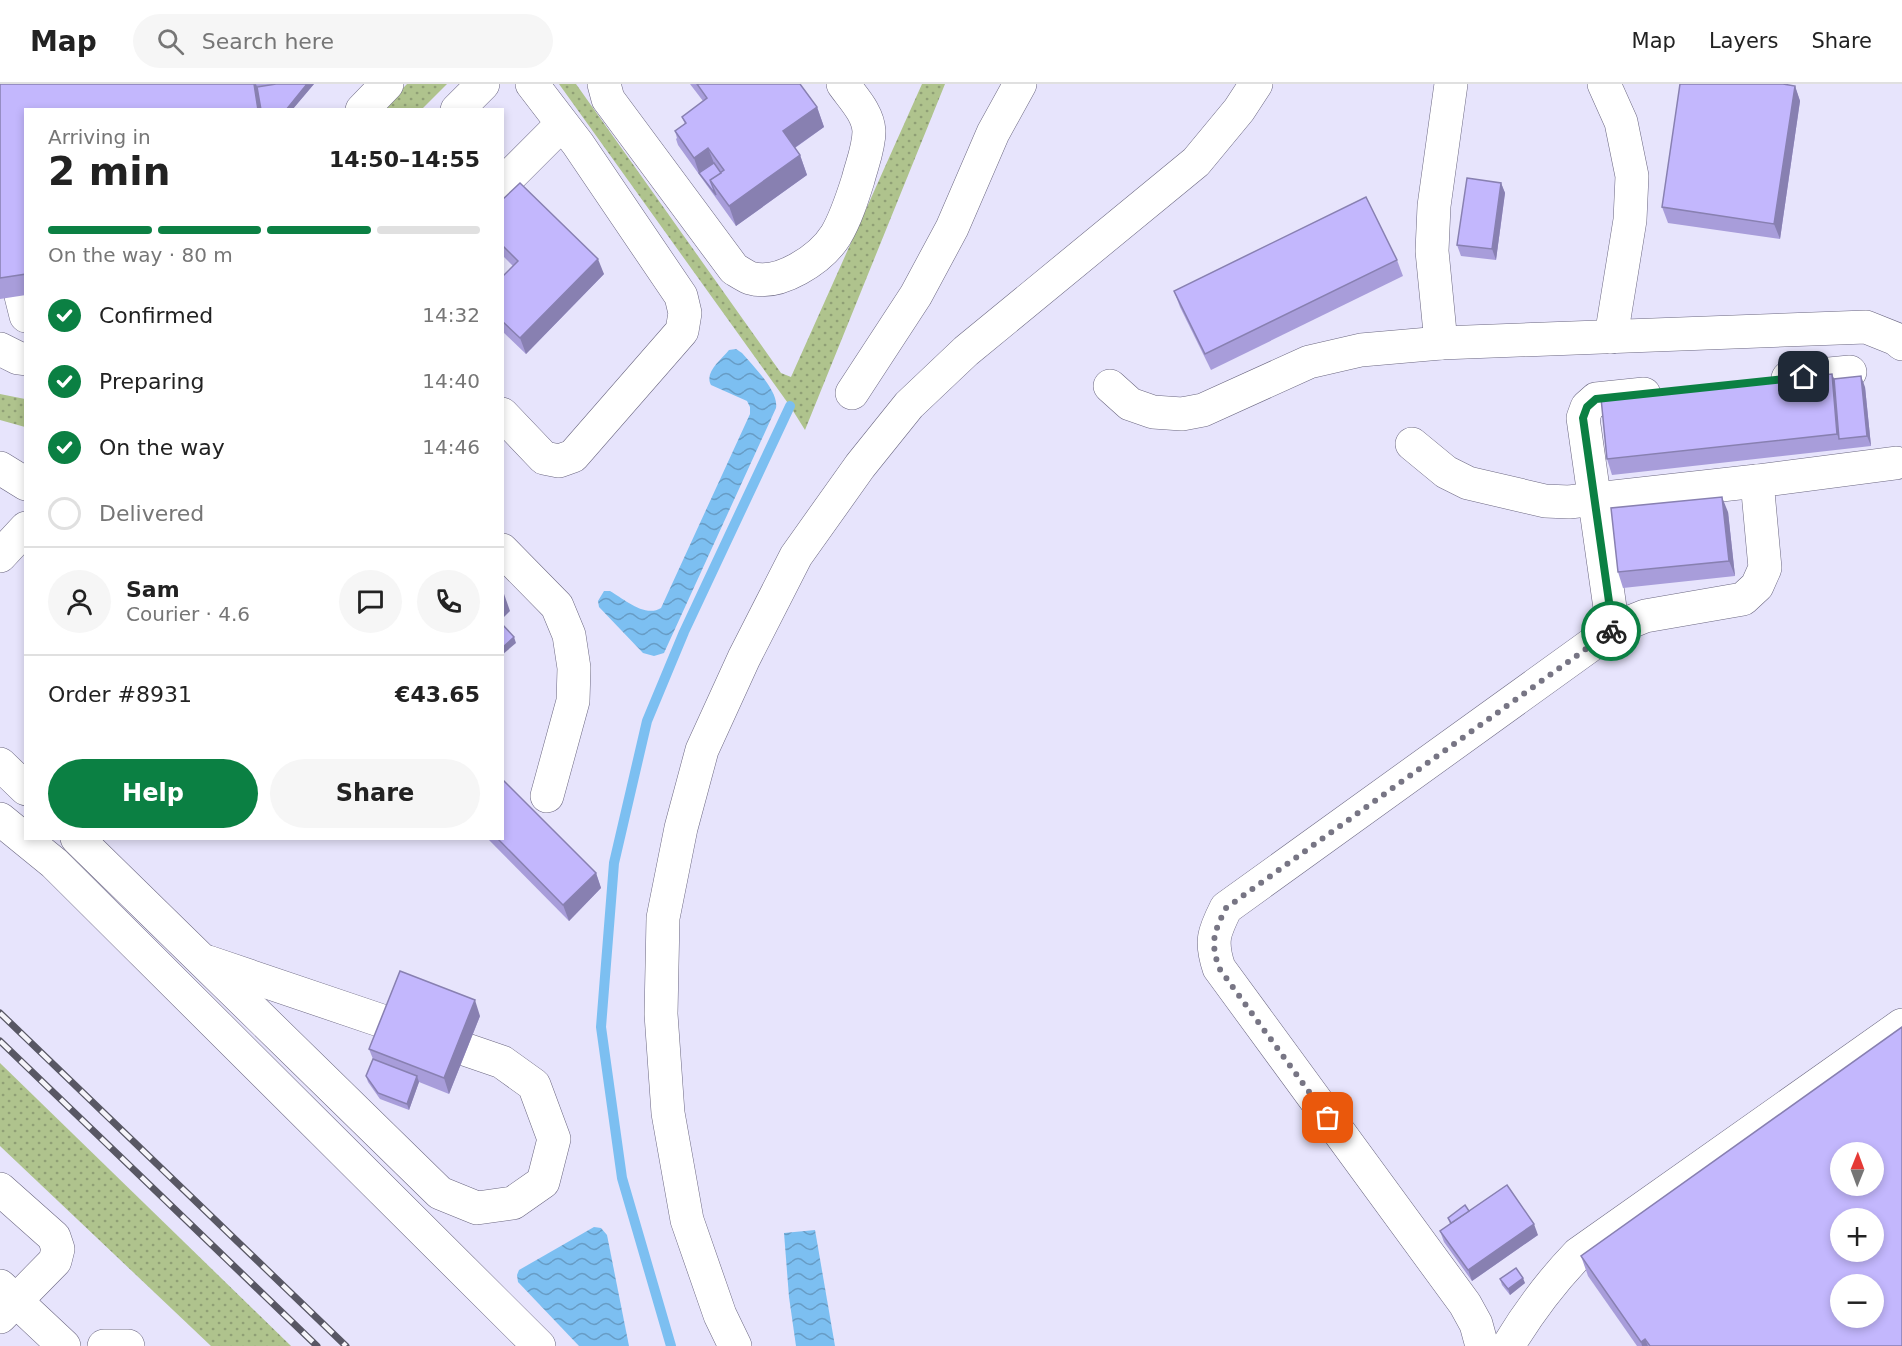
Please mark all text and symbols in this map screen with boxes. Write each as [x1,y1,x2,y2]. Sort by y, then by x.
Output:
search box [133,14,553,68]
text: Map [30,25,97,58]
icon: search [154,25,187,58]
text: Search here [202,29,334,54]
text: Map [1632,29,1676,53]
text: Layers [1709,29,1778,53]
text: Share [1811,29,1872,53]
text: Arriving in [48,125,151,149]
text: 14:50–14:55 [329,147,480,172]
text: 2 min [48,149,170,194]
text: On the way · 80 m [48,243,233,267]
icon: check [48,299,81,332]
text: Confirmed [99,303,213,328]
text: 14:32 [422,303,480,327]
pin [1778,351,1829,402]
icon: home [1787,360,1820,393]
icon: check [48,365,81,398]
text: Preparing [99,369,205,394]
text: 14:40 [422,369,480,393]
icon: check [48,431,81,464]
text: On the way [99,435,225,460]
text: 14:46 [422,435,480,459]
text: Delivered [99,501,204,526]
button: person [48,570,111,633]
button: chat [339,570,402,633]
button: phone [417,570,480,633]
text: Sam [126,577,180,602]
courier [1581,601,1641,661]
text: Courier · 4.6 [126,602,250,626]
icon: bike [1595,615,1628,648]
text: Order #8931 [48,682,192,707]
text: €43.65 [395,682,480,707]
button: Help [48,759,258,828]
button: Share [270,759,480,828]
pin [1302,1092,1353,1143]
icon: bag [1311,1101,1344,1134]
north arrow [1830,1142,1884,1196]
map controls [1830,1142,1884,1328]
button: + [1830,1208,1884,1262]
button: − [1830,1274,1884,1328]

